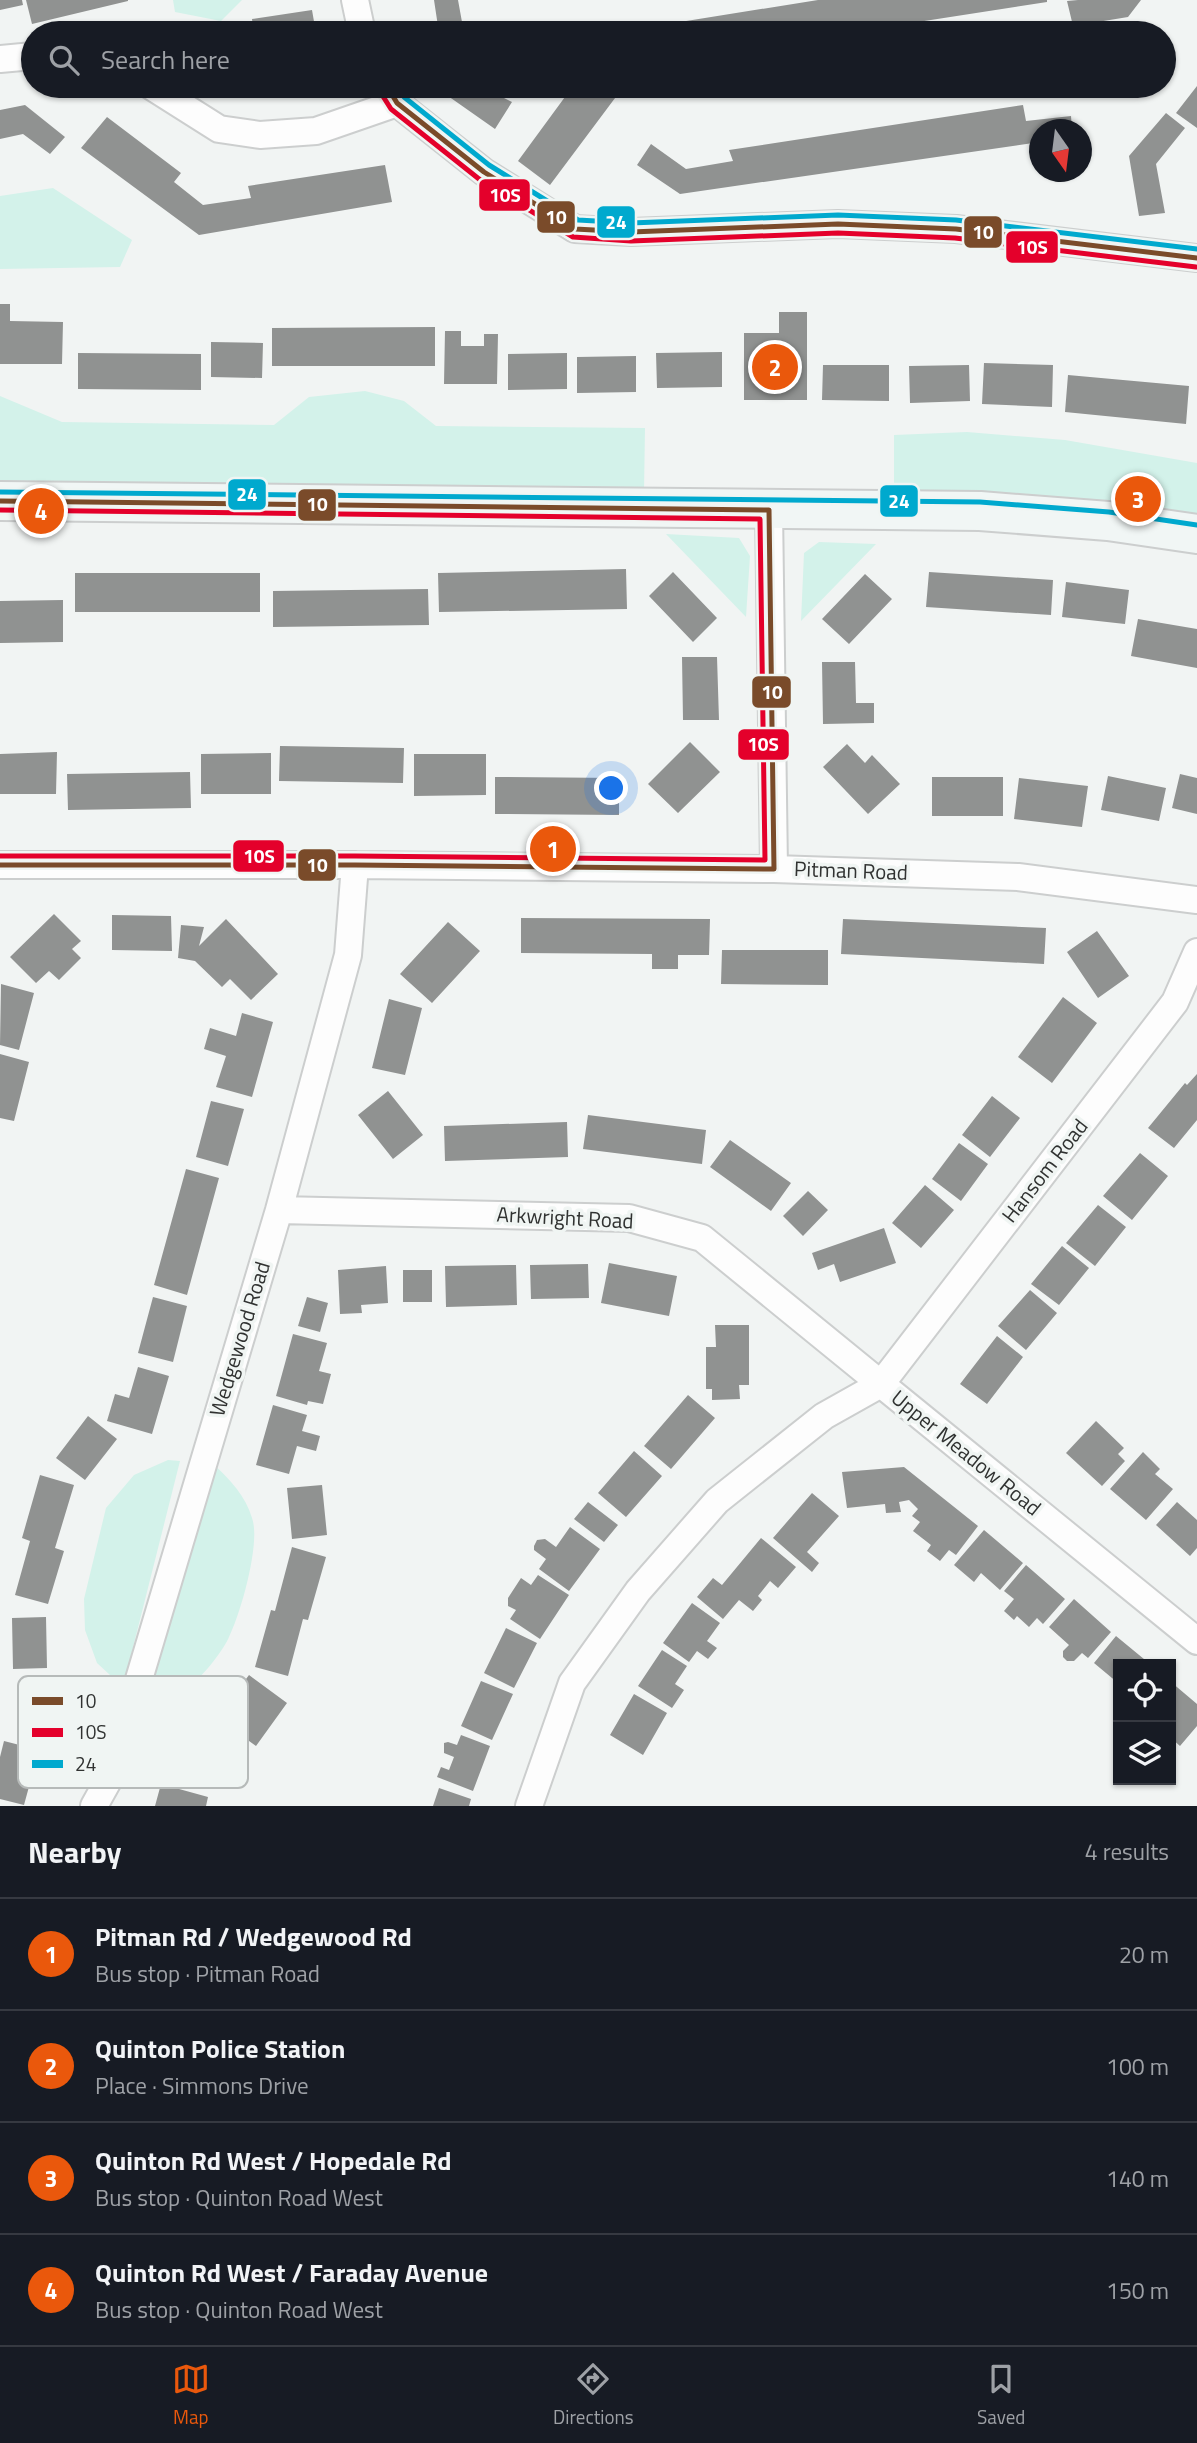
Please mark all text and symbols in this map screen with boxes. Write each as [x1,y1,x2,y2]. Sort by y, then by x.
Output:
search box [21,21,1176,98]
text: Search here [101,40,230,79]
icon: search [45,41,83,79]
north arrow [1029,119,1092,182]
line badge: 10S [478,178,531,212]
text: 10S [489,180,521,209]
line badge: 10 [536,200,576,234]
text: 10 [545,202,567,231]
line badge: 24 [596,205,636,239]
text: 24 [605,207,627,236]
line badge: 10 [963,215,1003,249]
text: 10 [972,217,994,246]
line badge: 10S [1005,230,1059,264]
text: 10S [1016,232,1048,261]
pin: 2 [752,341,798,393]
pin: 3 [1115,473,1161,525]
line badge: 24 [227,478,267,511]
text: 24 [236,479,258,508]
line badge: 24 [879,484,919,518]
pin: 4 [18,485,64,537]
text: 24 [888,486,910,515]
line badge: 10 [297,488,337,522]
text: 10 [306,489,328,518]
line badge: 10 [751,675,792,709]
text: 10 [761,677,783,706]
line badge: 10S [737,728,790,761]
text: 10S [747,729,779,758]
your location [594,771,628,805]
pin: 1 [530,823,576,875]
line badge: 10S [232,839,285,873]
text: 10S [243,841,275,870]
line badge: 10 [297,848,337,882]
text: 10 [306,850,328,879]
street label: Pitman Road [794,852,908,888]
street label: Hansom Road [993,1111,1095,1229]
street label: Arkwright Road [496,1197,634,1237]
street label: Wedgewood Road [200,1257,278,1420]
street label: Upper Meadow Road [885,1382,1049,1523]
map controls [1113,1659,1176,1785]
button: locate [1113,1659,1176,1722]
legend [18,1676,248,1788]
text: 10 [75,1686,96,1715]
text: 10S [75,1717,107,1746]
button: layers [1113,1722,1176,1785]
text: 24 [75,1749,96,1778]
text: Nearby [28,1829,121,1875]
text: 4 results [1085,1834,1169,1869]
text: Pitman Rd / Wedgewood Rd [95,1917,412,1956]
text: 1 [45,1937,57,1972]
text: 20 m [1119,1937,1169,1972]
text: Bus stop · Pitman Road [95,1956,320,1991]
text: Quinton Police Station [95,2029,345,2068]
text: 2 [45,2049,57,2084]
text: 100 m [1106,2049,1169,2084]
text: Place · Simmons Drive [95,2068,309,2103]
text: Quinton Rd West / Hopedale Rd [95,2141,451,2180]
text: 3 [45,2161,57,2196]
text: 140 m [1106,2161,1169,2196]
text: Bus stop · Quinton Road West [95,2180,383,2215]
text: Quinton Rd West / Faraday Avenue [95,2253,488,2292]
text: 4 [45,2273,57,2308]
text: 150 m [1106,2273,1169,2308]
text: Bus stop · Quinton Road West [95,2292,383,2327]
tab: Map [172,2360,210,2431]
tab: Directions [553,2360,634,2431]
tab: Saved [977,2360,1025,2431]

